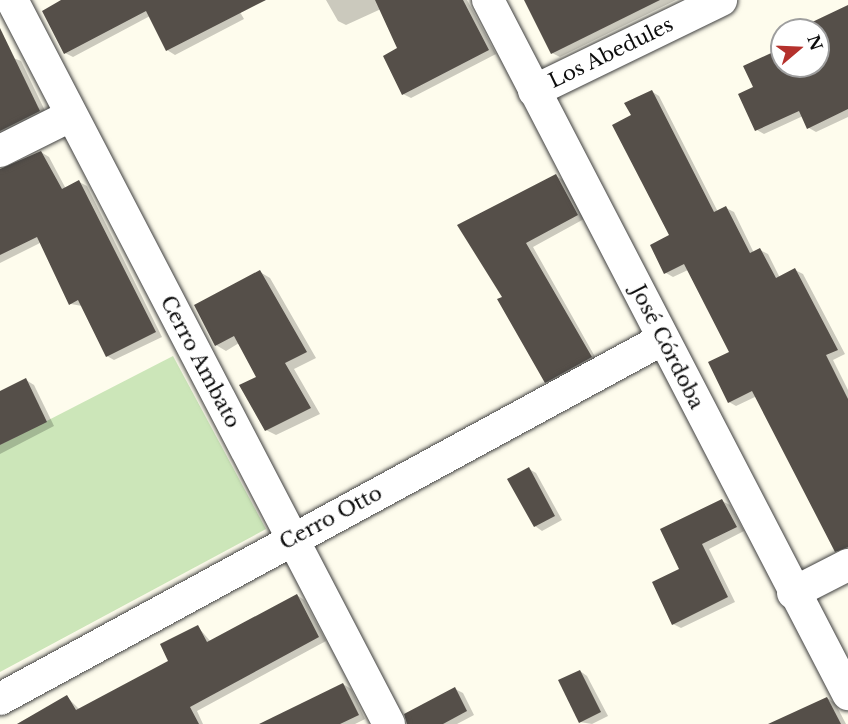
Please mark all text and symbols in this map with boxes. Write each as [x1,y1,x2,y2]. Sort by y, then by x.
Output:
street label: Los Abedules [544,12,678,94]
north arrow [770,18,830,78]
text: N [803,32,827,53]
street label: José Córdoba [625,281,709,413]
street label: Cerro Ambato [155,292,245,432]
street label: Cerro Otto [276,481,386,555]

